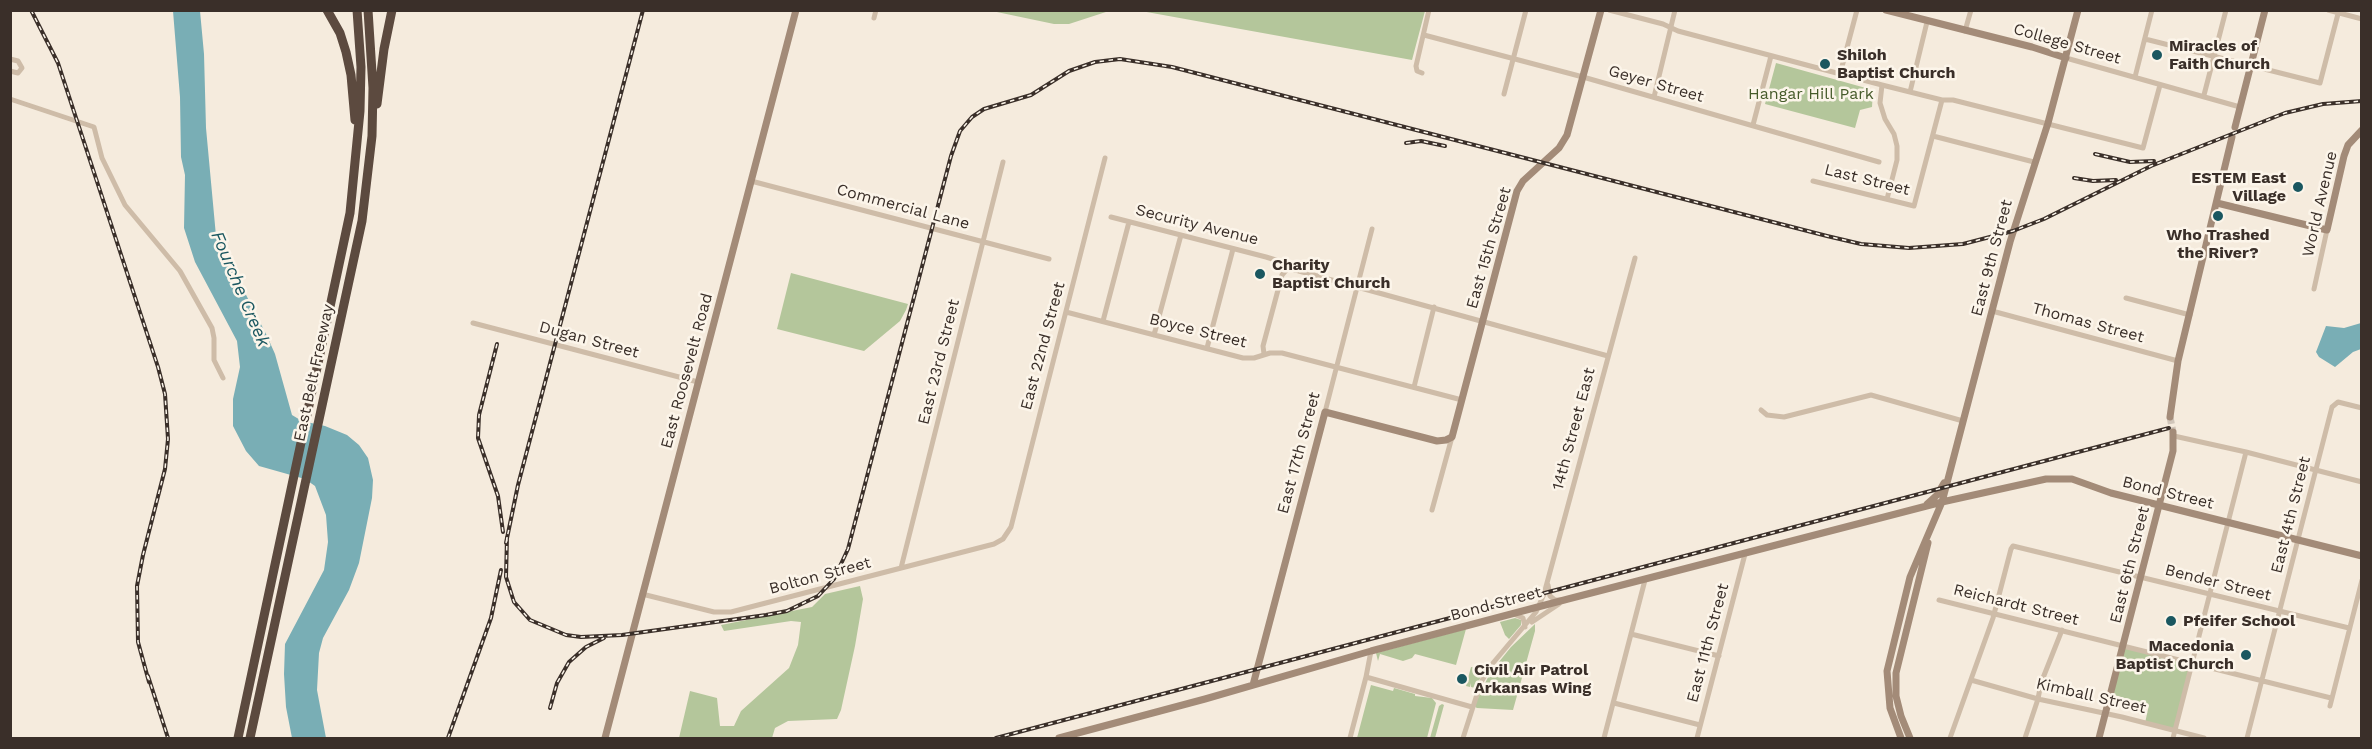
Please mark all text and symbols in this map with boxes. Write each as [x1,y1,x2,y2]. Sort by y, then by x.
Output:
street label: College Street [2011,19,2123,69]
place label: Miracles of Faith Church [2169,36,2270,74]
place label: Shiloh Baptist Church [1837,45,1955,83]
marker: Miracles of Faith Church [2150,48,2164,62]
marker: Shiloh Baptist Church [1818,57,1832,71]
street label: Geyer Street [1606,61,1706,107]
park label: Hangar Hill Park [1748,84,1874,104]
street label: World Avenue [2299,149,2341,259]
street label: Last Street [1822,160,1912,200]
place label: ESTEM East Village [2191,168,2286,206]
street label: Commercial Lane [834,180,972,234]
marker: ESTEM East Village [2291,180,2305,194]
street label: East 15th Street [1462,185,1516,311]
street label: East 9th Street [1967,198,2017,318]
street label: Security Avenue [1133,200,1261,250]
marker: Who Trashed the River? [2211,209,2225,223]
place label: Who Trashed the River? [2166,225,2270,263]
water label: Fourche Creek [206,228,274,350]
place label: Charity Baptist Church [1272,255,1390,293]
marker: Charity Baptist Church [1253,267,1267,281]
street label: East 22nd Street [1017,280,1069,412]
street label: East Roosevelt Road [657,291,717,451]
street label: East 23rd Street [914,297,964,427]
street label: Thomas Street [2030,299,2146,347]
street label: East Belt Freeway [290,303,338,443]
street label: Boyce Street [1147,310,1249,352]
street label: Dugan Street [537,317,641,363]
street label: 14th Street East [1548,366,1600,492]
street label: East 17th Street [1274,390,1324,516]
street label: East 4th Street [2267,455,2315,575]
street label: Bond Street [2120,472,2216,514]
street label: East 6th Street [2106,505,2154,625]
street label: Bolton Street [767,553,873,599]
street label: Bender Street [2163,561,2273,605]
street label: Reichardt Street [1951,580,2081,630]
street label: East 11th Street [1683,581,1733,705]
street label: Bond Street [1448,583,1544,625]
place label: Pfeifer School [2183,611,2295,631]
marker: Pfeifer School [2164,614,2178,628]
place label: Macedonia Baptist Church [2116,636,2234,674]
marker: Macedonia Baptist Church [2239,648,2253,662]
place label: Civil Air Patrol Arkansas Wing [1474,660,1591,698]
marker: Civil Air Patrol Arkansas Wing [1455,672,1469,686]
street label: Kimball Street [2034,674,2148,718]

